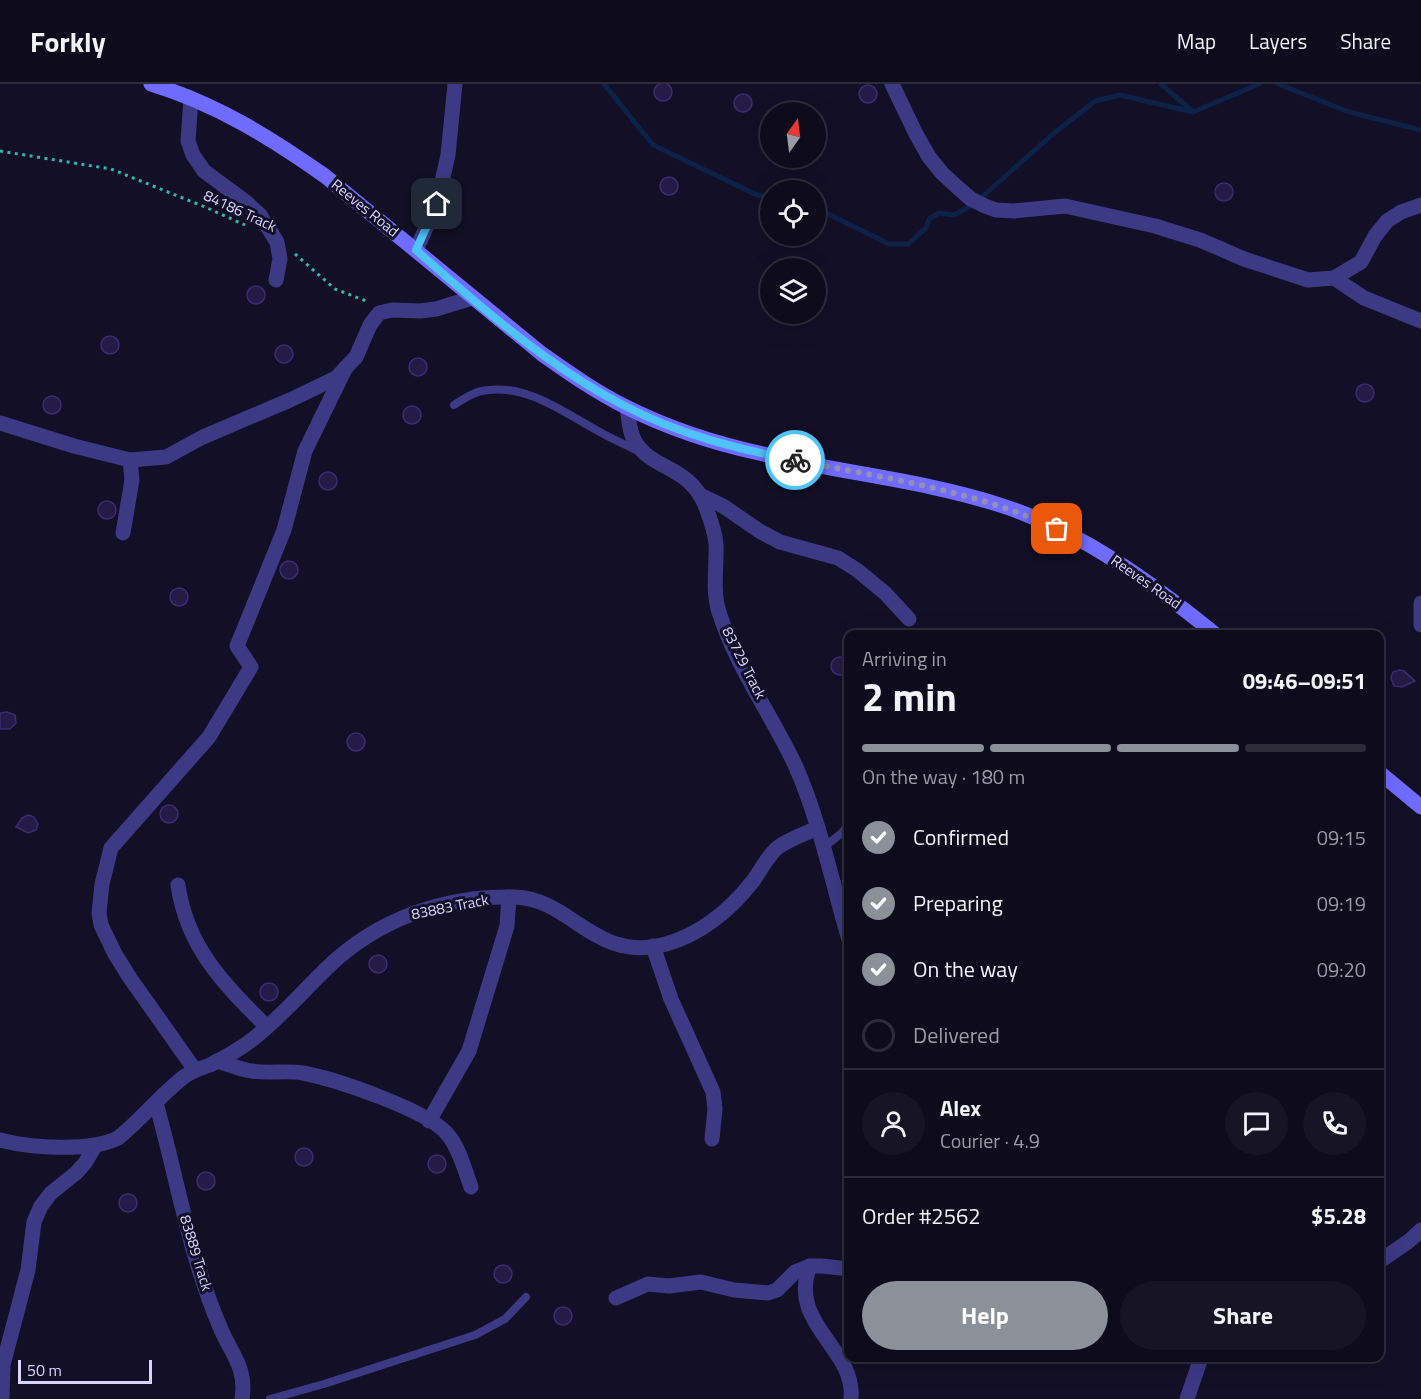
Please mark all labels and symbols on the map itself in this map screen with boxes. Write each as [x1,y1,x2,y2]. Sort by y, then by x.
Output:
north arrow [760,102,826,168]
street label: Reeves Road [326,173,404,242]
pin [411,178,462,229]
street label: 84186 Track [200,184,281,238]
courier [765,430,825,490]
pin [1031,503,1082,554]
street label: Reeves Road [1106,549,1186,614]
street label: 83729 Track [716,623,772,703]
street label: 83883 Track [409,888,491,925]
street label: 83889 Track [174,1212,219,1294]
scale bar [18,1357,152,1384]

